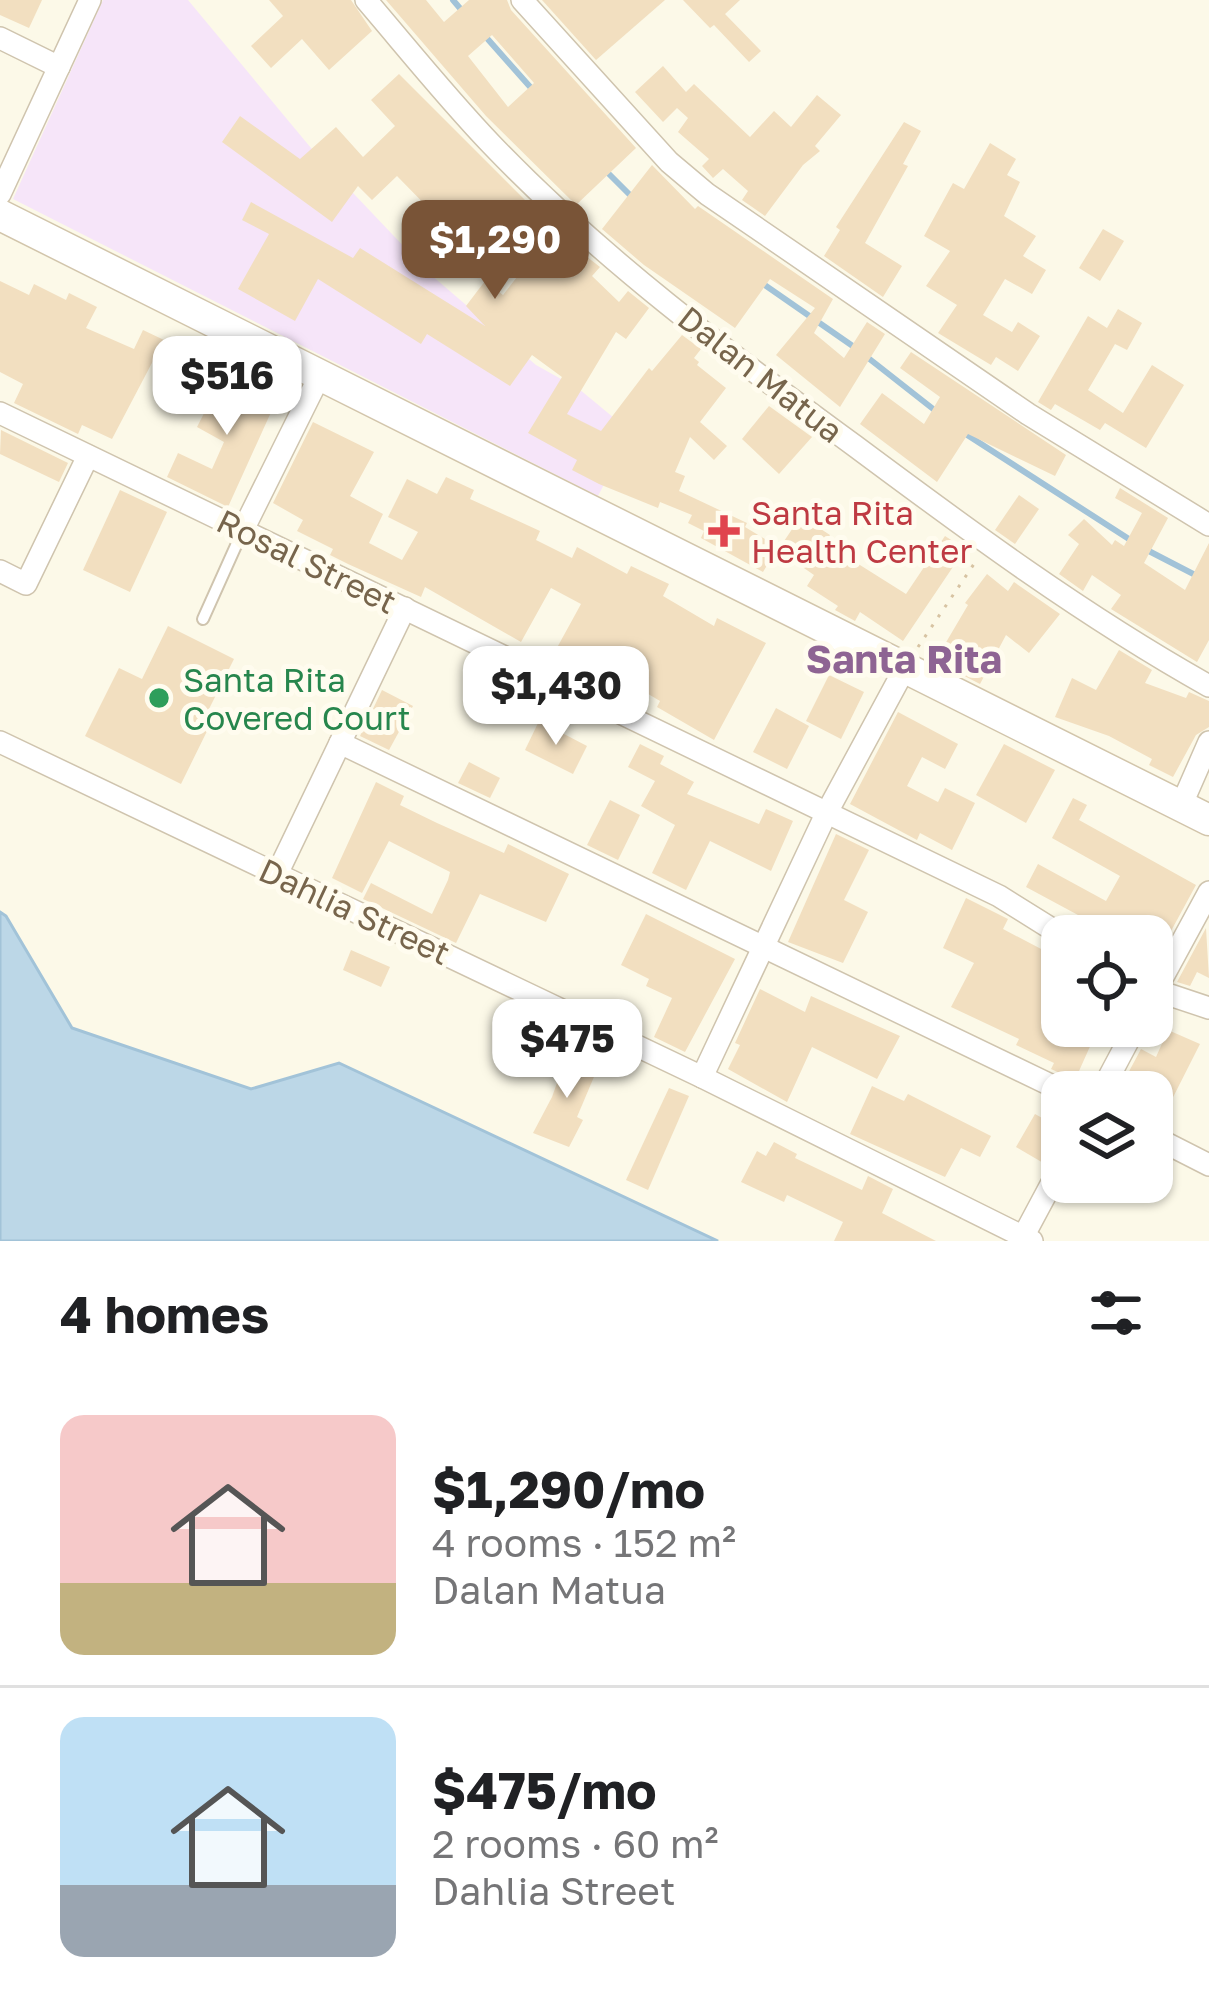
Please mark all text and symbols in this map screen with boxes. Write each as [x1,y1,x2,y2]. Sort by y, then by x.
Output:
pin: $1,290 [397,200,593,302]
text: $1,290 [429,215,561,262]
street label: Dalan Matua [671,298,851,450]
pin: $516 [156,336,298,438]
text: $516 [180,351,274,398]
place label: Santa Rita Health Center [751,493,972,570]
street label: Rosal Street [211,501,403,621]
marker: Santa Rita Health Center [708,515,740,547]
district label: Santa Rita [806,635,1002,682]
pin: $1,430 [458,646,654,748]
place label: Santa Rita Covered Court [183,660,411,737]
text: $1,430 [490,661,622,708]
marker: Santa Rita Covered Court [146,685,172,711]
street label: Dahlia Street [253,850,457,972]
map controls [1041,915,1173,1203]
button: locate [1041,915,1173,1047]
pin: $475 [496,999,638,1101]
text: $475 [519,1014,615,1061]
button: layers [1041,1071,1173,1203]
icon: filters [1083,1280,1149,1346]
text: 4 homes [60,1283,269,1344]
text: $1,290/mo [432,1458,705,1519]
icon: home [156,1463,300,1607]
text: 4 rooms · 152 m² [432,1519,736,1566]
text: Dalan Matua [432,1566,666,1613]
text: $475/mo [432,1759,657,1820]
icon: home [156,1765,300,1909]
text: 2 rooms · 60 m² [432,1820,718,1867]
text: Dahlia Street [432,1867,675,1914]

